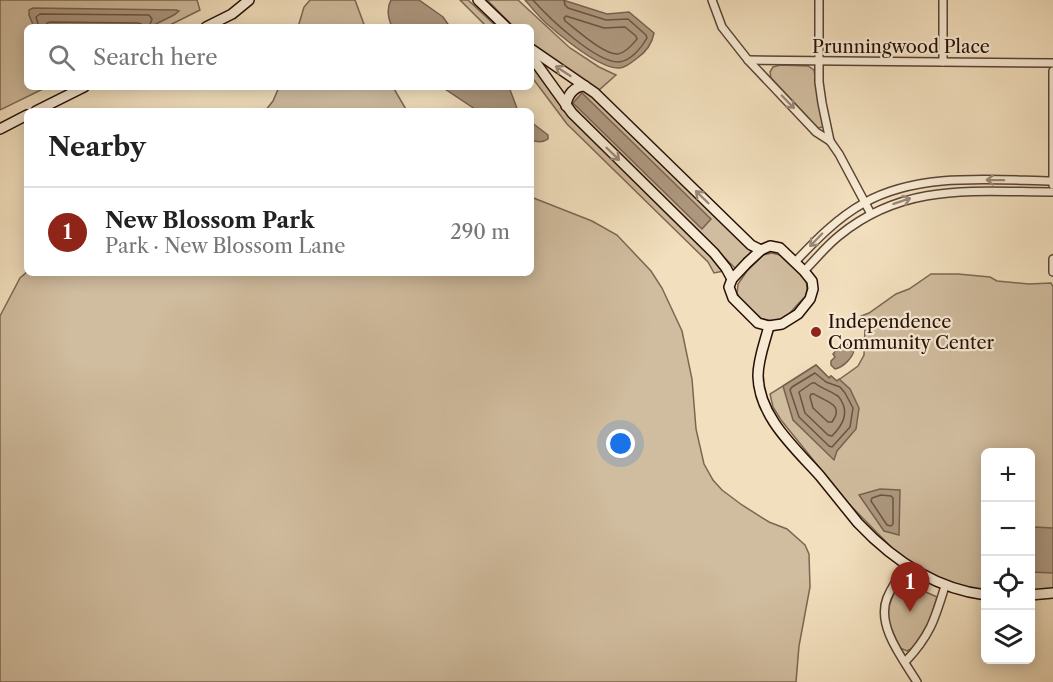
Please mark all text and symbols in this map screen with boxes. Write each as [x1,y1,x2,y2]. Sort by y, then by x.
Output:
search box [24,24,534,90]
street label: Prunningwood Place [812,36,990,58]
icon: search [45,41,78,74]
text: Search here [93,44,218,71]
one-way arrow [555,65,572,77]
one-way arrow [781,95,795,110]
text: Nearby [48,131,146,163]
one-way arrow [606,147,621,162]
one-way arrow [985,175,1005,186]
one-way arrow [694,190,709,205]
one-way arrow [892,195,911,206]
text: New Blossom Park [105,207,315,234]
text: 1 [63,220,72,244]
text: 290 m [450,220,510,244]
one-way arrow [808,232,823,247]
text: Park · New Blossom Lane [105,234,346,258]
place label: Independence Community Center [828,311,995,354]
marker: Independence Community Center [809,325,823,339]
your location [606,429,635,458]
map controls [981,448,1035,664]
button: + [981,448,1035,502]
button: − [981,502,1035,556]
button: locate [981,556,1035,610]
pin: 1 [890,562,930,612]
button: layers [981,610,1035,664]

